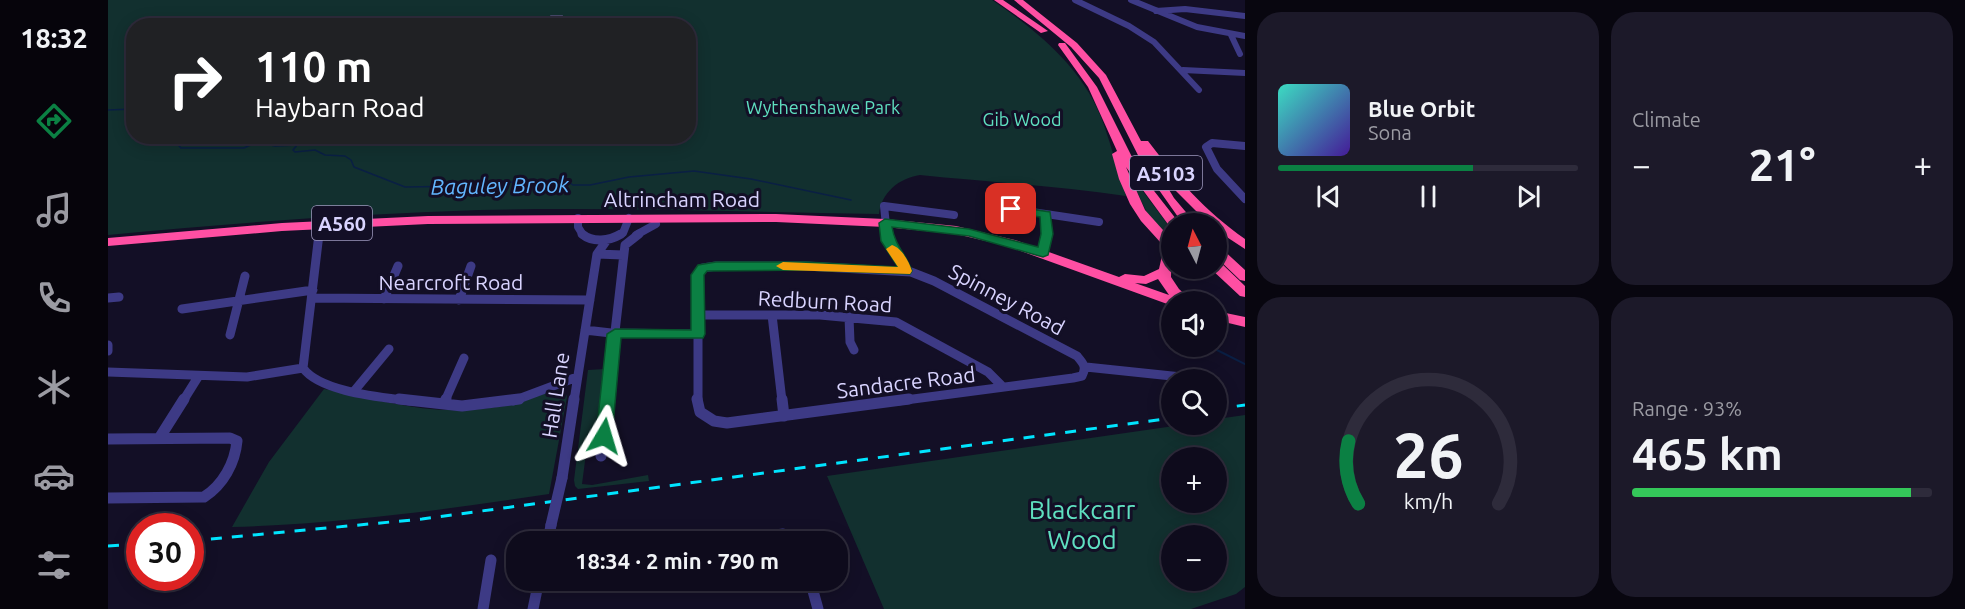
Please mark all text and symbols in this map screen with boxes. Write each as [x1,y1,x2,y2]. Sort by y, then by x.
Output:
text: 18:32 [20,23,88,53]
icon: right [156,42,234,120]
text: 110 m [255,43,372,90]
text: Haybarn Road [255,92,424,122]
text: Blue Orbit [1368,96,1475,121]
park label: Wythenshawe Park [746,97,900,117]
icon: directions [33,100,75,142]
text: Climate [1632,108,1701,131]
park label: Gib Wood [983,109,1061,129]
text: Sona [1368,121,1412,144]
text: 21° [1749,139,1815,190]
text: − [1632,146,1651,183]
text: + [1913,146,1932,183]
road number: A5103 [1130,156,1202,190]
water label: Baguley Brook [430,171,570,199]
icon: previous [1312,180,1345,213]
icon: pause [1412,180,1445,213]
icon: next [1512,180,1545,213]
pin [985,183,1036,234]
street label: Altrincham Road [604,187,760,211]
icon: music [33,189,75,231]
icon: arrive [994,192,1027,225]
road number: A560 [312,206,372,240]
north arrow [1161,213,1227,279]
map controls [1161,213,1227,591]
street label: Spinney Road [945,259,1069,339]
street label: Nearcroft Road [379,270,523,294]
icon: phone [33,277,75,319]
street label: Redburn Road [757,286,893,316]
button: sound [1161,291,1227,357]
street label: Hall Lane [536,350,574,440]
street label: Sandacre Road [835,362,977,402]
icon: climate [33,366,75,408]
button: search [1161,369,1227,435]
text: Range · 93% [1632,397,1742,420]
position arrow [572,404,636,468]
text: 26 [1393,420,1463,490]
text: 465 km [1632,428,1783,479]
button: + [1161,447,1227,513]
icon: car [33,455,75,497]
text: km/h [1403,489,1453,513]
park label: Blackcarr Wood [1029,495,1135,554]
speed limit sign: 30 [126,513,204,591]
button: − [1161,525,1227,591]
icon: filters [33,544,75,586]
text: 18:34 · 2 min · 790 m [575,548,779,573]

